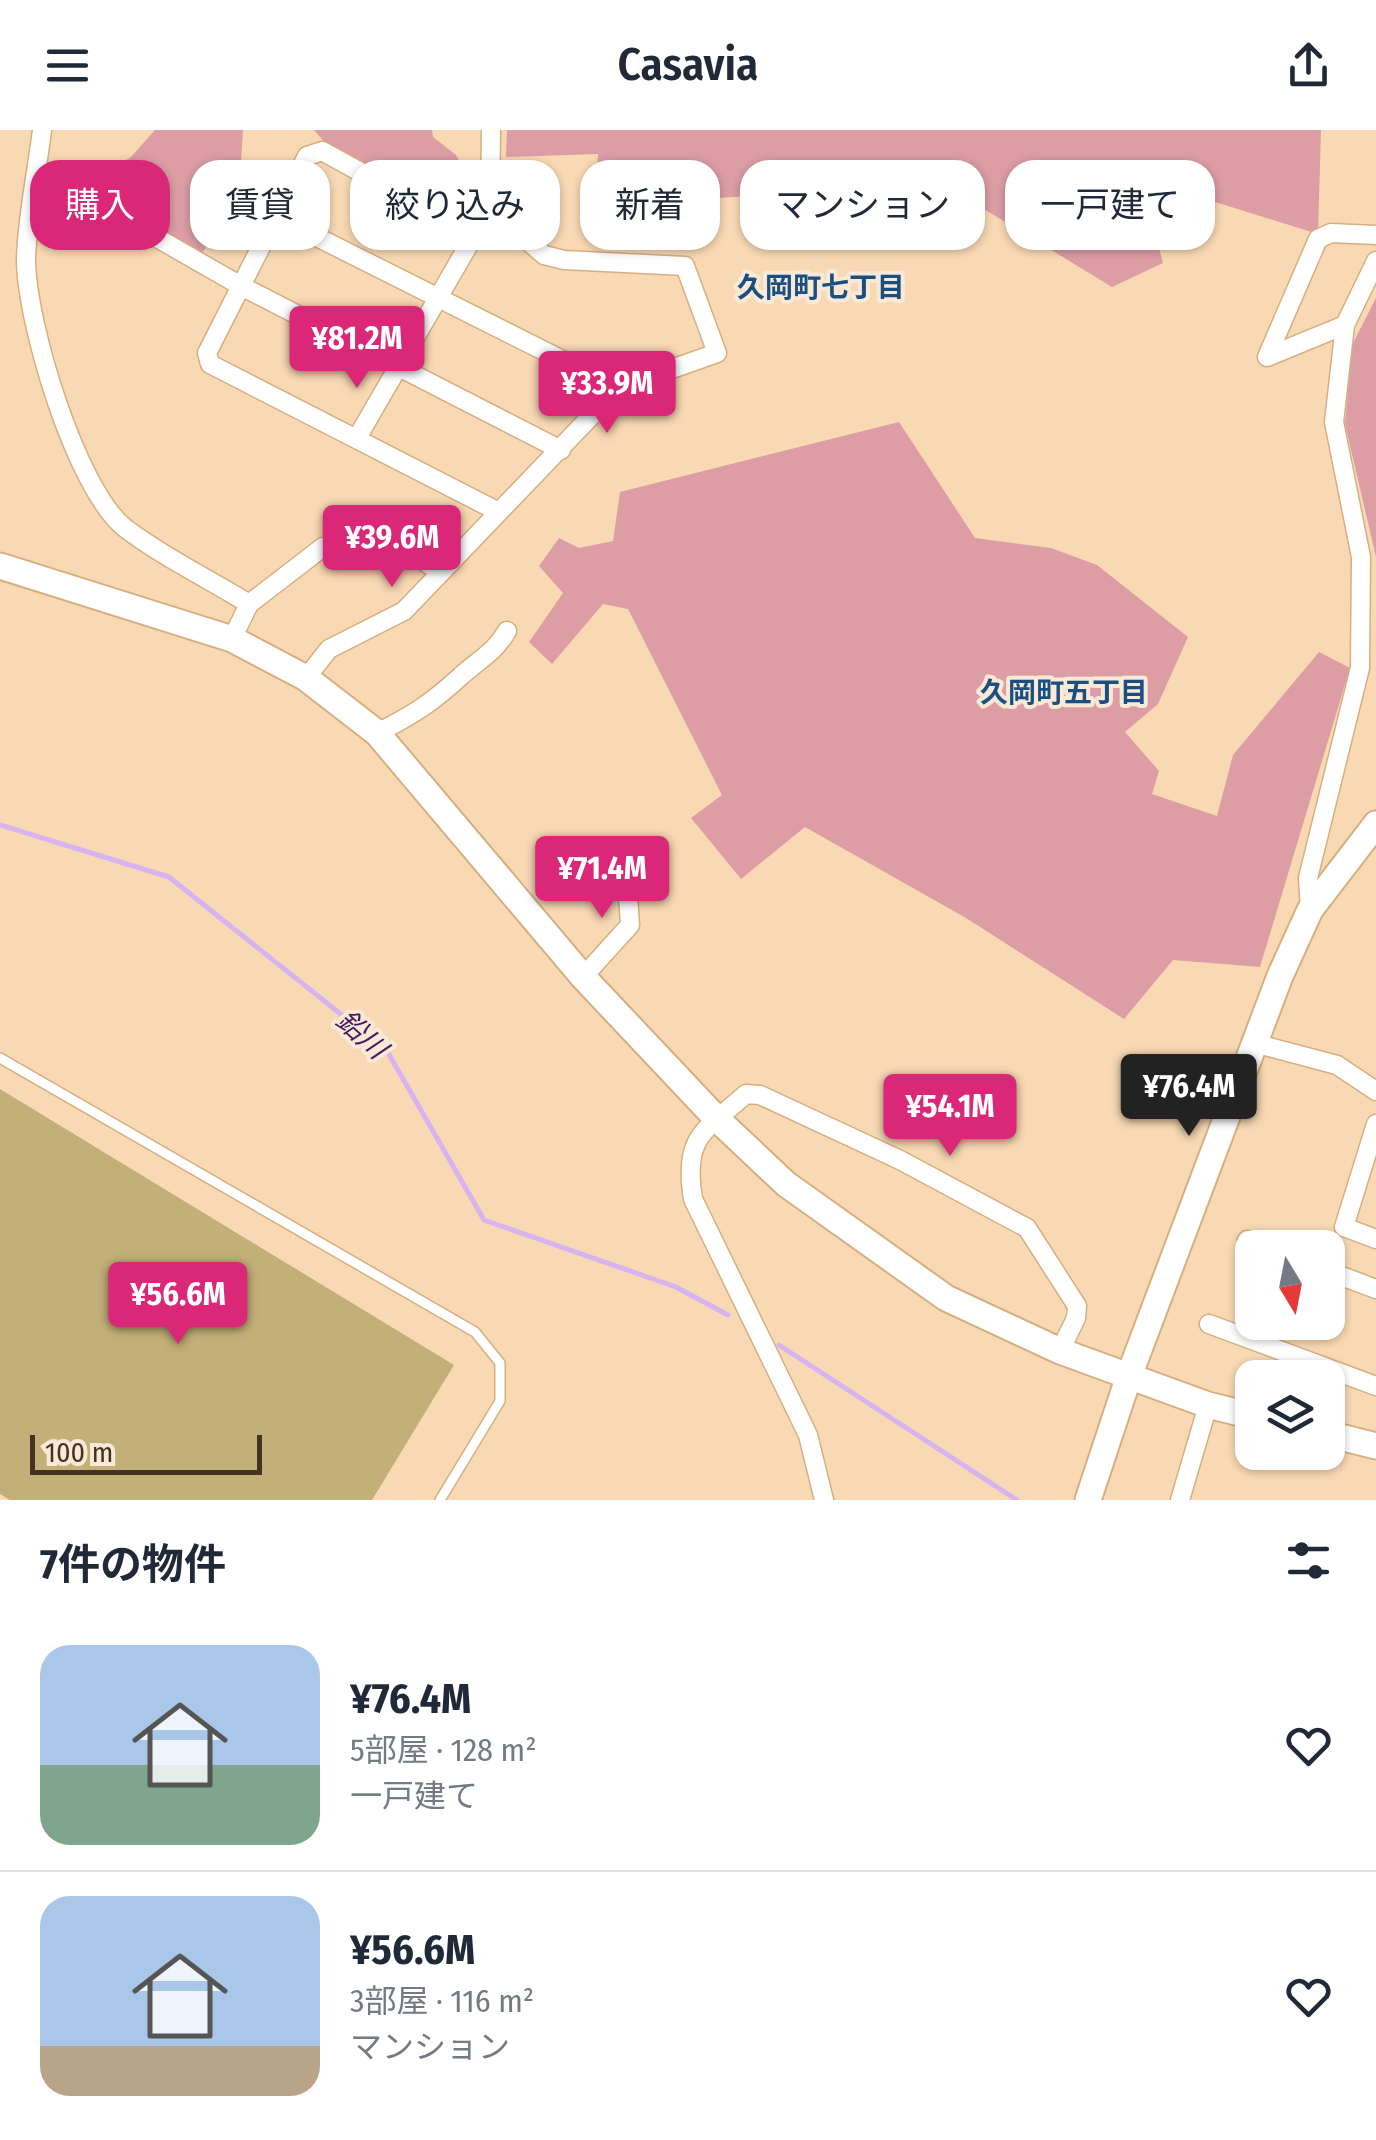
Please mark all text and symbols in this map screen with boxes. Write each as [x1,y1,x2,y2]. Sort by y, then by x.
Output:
icon: menu [40,38,95,93]
text: Casavia [618,38,758,92]
icon: share [1281,38,1336,93]
chip: 購入 [30,160,170,250]
chip: 賃貸 [190,160,330,250]
chip: 絞り込み [350,160,560,250]
chip: 新着 [580,160,720,250]
chip: マンション [740,160,985,250]
chip: 一戸建て [1005,160,1215,250]
district label: 久岡町七丁目 [737,271,905,304]
pin: ¥81.2M [276,306,438,391]
text: ¥81.2M [311,319,403,357]
pin: ¥33.9M [526,351,688,436]
text: ¥33.9M [561,364,653,402]
pin: ¥39.6M [311,505,473,590]
text: ¥39.6M [345,518,439,556]
district label: 久岡町五丁目 [980,676,1148,709]
pin: ¥71.4M [521,836,683,921]
text: ¥71.4M [557,849,647,887]
water label: 鉛川 [330,1003,396,1067]
pin: ¥76.4M [1108,1054,1270,1139]
text: ¥76.4M [1143,1067,1235,1105]
pin: ¥54.1M [869,1074,1031,1159]
text: ¥54.1M [905,1087,995,1125]
north arrow [1235,1230,1345,1340]
map controls [1235,1230,1345,1470]
pin: ¥56.6M [97,1262,259,1347]
text: ¥56.6M [130,1275,226,1313]
button: layers [1235,1360,1345,1470]
scale bar [30,1430,262,1474]
text: 100 m [45,1436,113,1469]
icon: filters [1281,1533,1336,1588]
text: 7件の物件 [40,1540,226,1590]
text: ¥76.4M [350,1674,471,1724]
icon: home [120,1685,240,1805]
icon: heart [1281,1718,1336,1773]
text: 5部屋 · 128 m² [350,1731,537,1769]
text: 一戸建て [350,1777,478,1815]
text: ¥56.6M [350,1925,475,1975]
icon: home [120,1936,240,2056]
icon: heart [1281,1969,1336,2024]
text: 3部屋 · 116 m² [350,1982,534,2020]
text: マンション [350,2028,510,2066]

